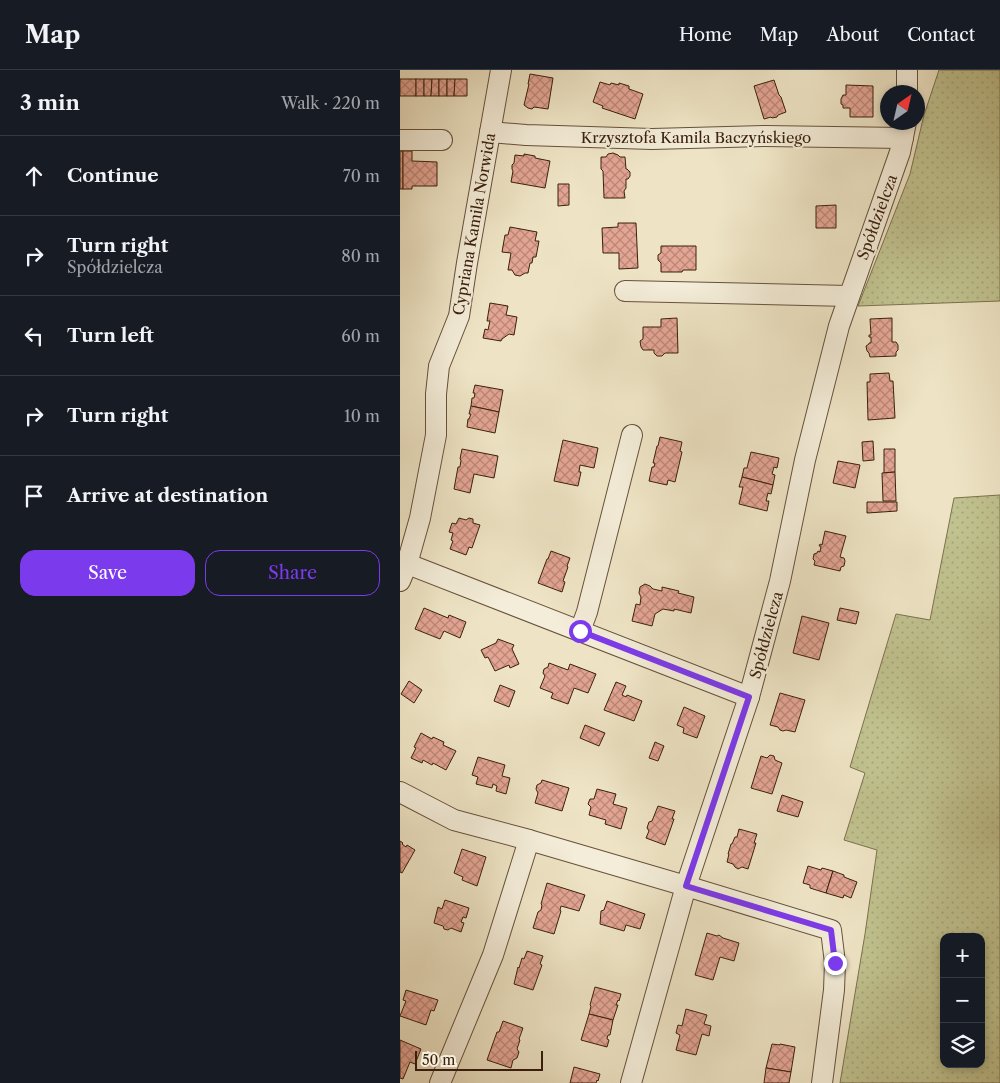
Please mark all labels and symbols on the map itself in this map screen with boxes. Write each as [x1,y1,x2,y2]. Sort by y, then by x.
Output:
north arrow [880,85,925,130]
street label: Krzysztofa Kamila Baczyńskiego [581,128,811,147]
street label: Cypriana Kamila Norwida [449,131,499,317]
street label: Spółdzielcza [853,172,901,262]
street label: Spółdzielcza [745,589,787,681]
route start [569,620,592,643]
route end [824,952,847,975]
scale bar [415,1048,542,1071]

